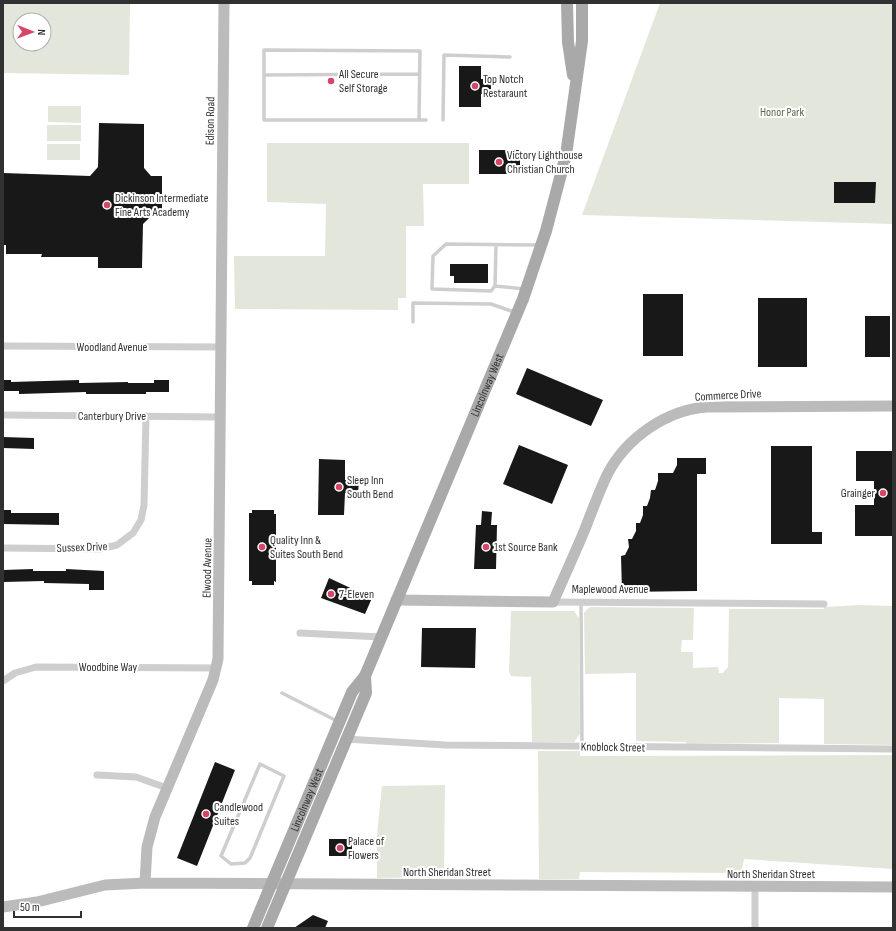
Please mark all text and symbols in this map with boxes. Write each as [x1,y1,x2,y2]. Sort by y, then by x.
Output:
north arrow [12,12,52,52]
text: N [35,29,48,35]
place label: All Secure Self Storage [338,67,388,96]
place label: Top Notch Restaraunt [483,72,528,101]
marker: All Secure Self Storage [326,76,336,86]
marker: Top Notch Restaraunt [470,81,480,91]
street label: Edison Road [203,97,218,145]
park label: Honor Park [760,105,804,120]
place label: Victory Lighthouse Christian Church [507,148,583,177]
marker: Victory Lighthouse Christian Church [494,157,504,167]
place label: Dickinson Intermediate Fine Arts Academy [115,191,209,220]
marker: Dickinson Intermediate Fine Arts Academy [102,200,112,210]
street label: Woodland Avenue [77,340,148,355]
street label: Lincolnway West [468,351,507,419]
street label: Commerce Drive [694,386,762,405]
street label: Canterbury Drive [78,409,146,424]
place label: Sleep Inn South Bend [347,473,393,502]
marker: Sleep Inn South Bend [334,482,344,492]
place label: Grainger [841,486,876,501]
marker: Grainger [878,488,888,498]
place label: Quality Inn & Suites South Bend [270,533,343,562]
street label: Elwood Avenue [199,538,216,598]
street label: Sussex Drive [56,539,108,556]
place label: 1st Source Bank [494,540,558,555]
marker: Quality Inn & Suites South Bend [257,542,267,552]
marker: 1st Source Bank [481,542,491,552]
street label: Maplewood Avenue [572,582,648,597]
place label: 7-Eleven [339,587,374,602]
marker: 7-Eleven [326,589,336,599]
street label: Woodbine Way [79,660,138,675]
street label: Knoblock Street [581,739,646,756]
street label: Lincolnway West [287,766,327,834]
place label: Candlewood Suites [214,800,263,829]
marker: Candlewood Suites [201,809,211,819]
place label: Palace of Flowers [348,834,385,863]
marker: Palace of Flowers [335,843,345,853]
street label: North Sheridan Street [403,865,491,880]
street label: North Sheridan Street [727,867,815,882]
scale bar [14,893,81,919]
text: 50 m [20,900,40,915]

